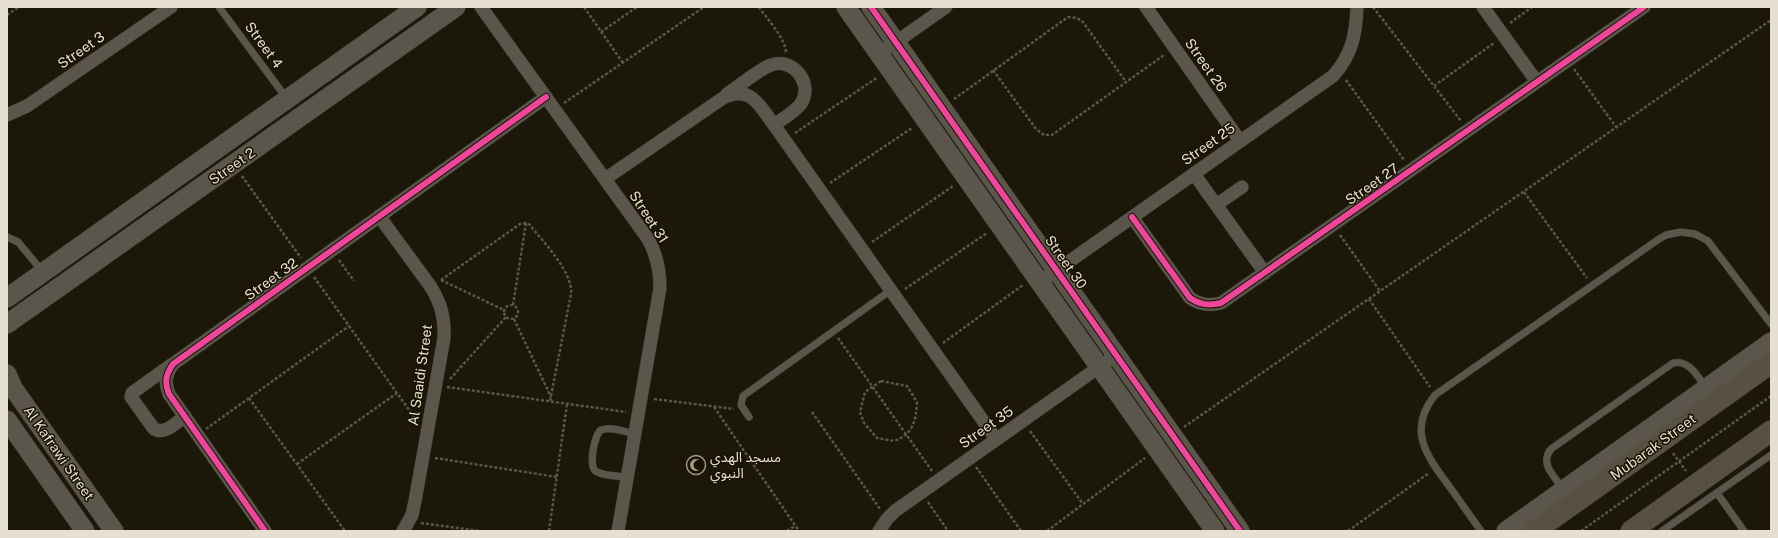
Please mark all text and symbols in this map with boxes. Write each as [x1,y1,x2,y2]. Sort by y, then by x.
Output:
street label: Street 4 [242,19,286,71]
street label: Street 3 [55,28,107,72]
street label: Street 26 [1182,35,1230,95]
street label: Street 25 [1178,120,1238,168]
street label: Street 2 [206,144,258,188]
street label: Street 27 [1342,160,1402,208]
street label: Street 31 [626,188,672,246]
street label: Street 30 [1042,232,1090,292]
street label: Street 32 [241,254,301,304]
street label: Al Saaidi Street [405,323,435,427]
street label: Al Kafrawi Street [20,403,98,503]
street label: Street 35 [956,403,1016,451]
street label: Mubarak Street [1607,411,1699,483]
place label: مسجد الهدي النبوي [710,449,781,484]
mosque icon: مسجد الهدي النبوي [685,454,707,476]

